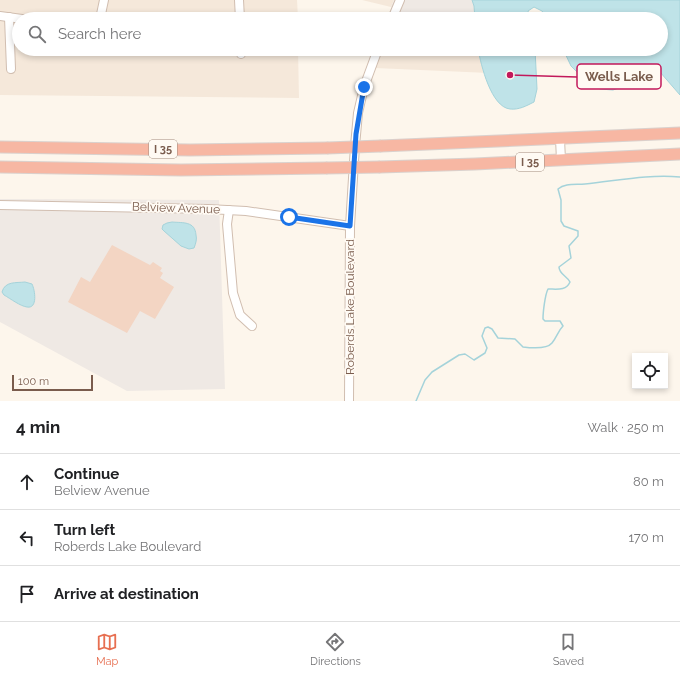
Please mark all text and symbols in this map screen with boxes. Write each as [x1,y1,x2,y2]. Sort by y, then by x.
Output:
search box [12,12,668,56]
icon: search [26,23,48,45]
text: Search here [58,25,141,43]
callout: Wells Lake [577,64,661,89]
text: Wells Lake [585,69,653,84]
route end [355,78,373,96]
road number: I 35 [149,140,177,158]
road number: I 35 [516,153,544,171]
street label: Belview Avenue [132,199,220,217]
route start [280,208,298,226]
street label: Roberds Lake Boulevard [343,239,357,375]
map controls [632,353,668,389]
button: locate [632,353,668,389]
scale bar [12,373,93,392]
text: 100 m [18,375,49,388]
text: 4 min [16,417,60,437]
text: Walk · 250 m [587,420,664,435]
text: Continue [54,465,119,483]
icon: ahead [16,471,38,493]
text: 80 m [633,474,664,489]
text: Belview Avenue [54,483,150,498]
text: Turn left [54,521,115,539]
icon: left [16,527,38,549]
text: 170 m [628,530,664,545]
text: Roberds Lake Boulevard [54,539,201,554]
icon: arrive [16,583,38,605]
text: Arrive at destination [54,585,199,603]
tab: Map [96,631,118,668]
tab: Directions [310,631,361,668]
tab: Saved [553,631,584,668]

